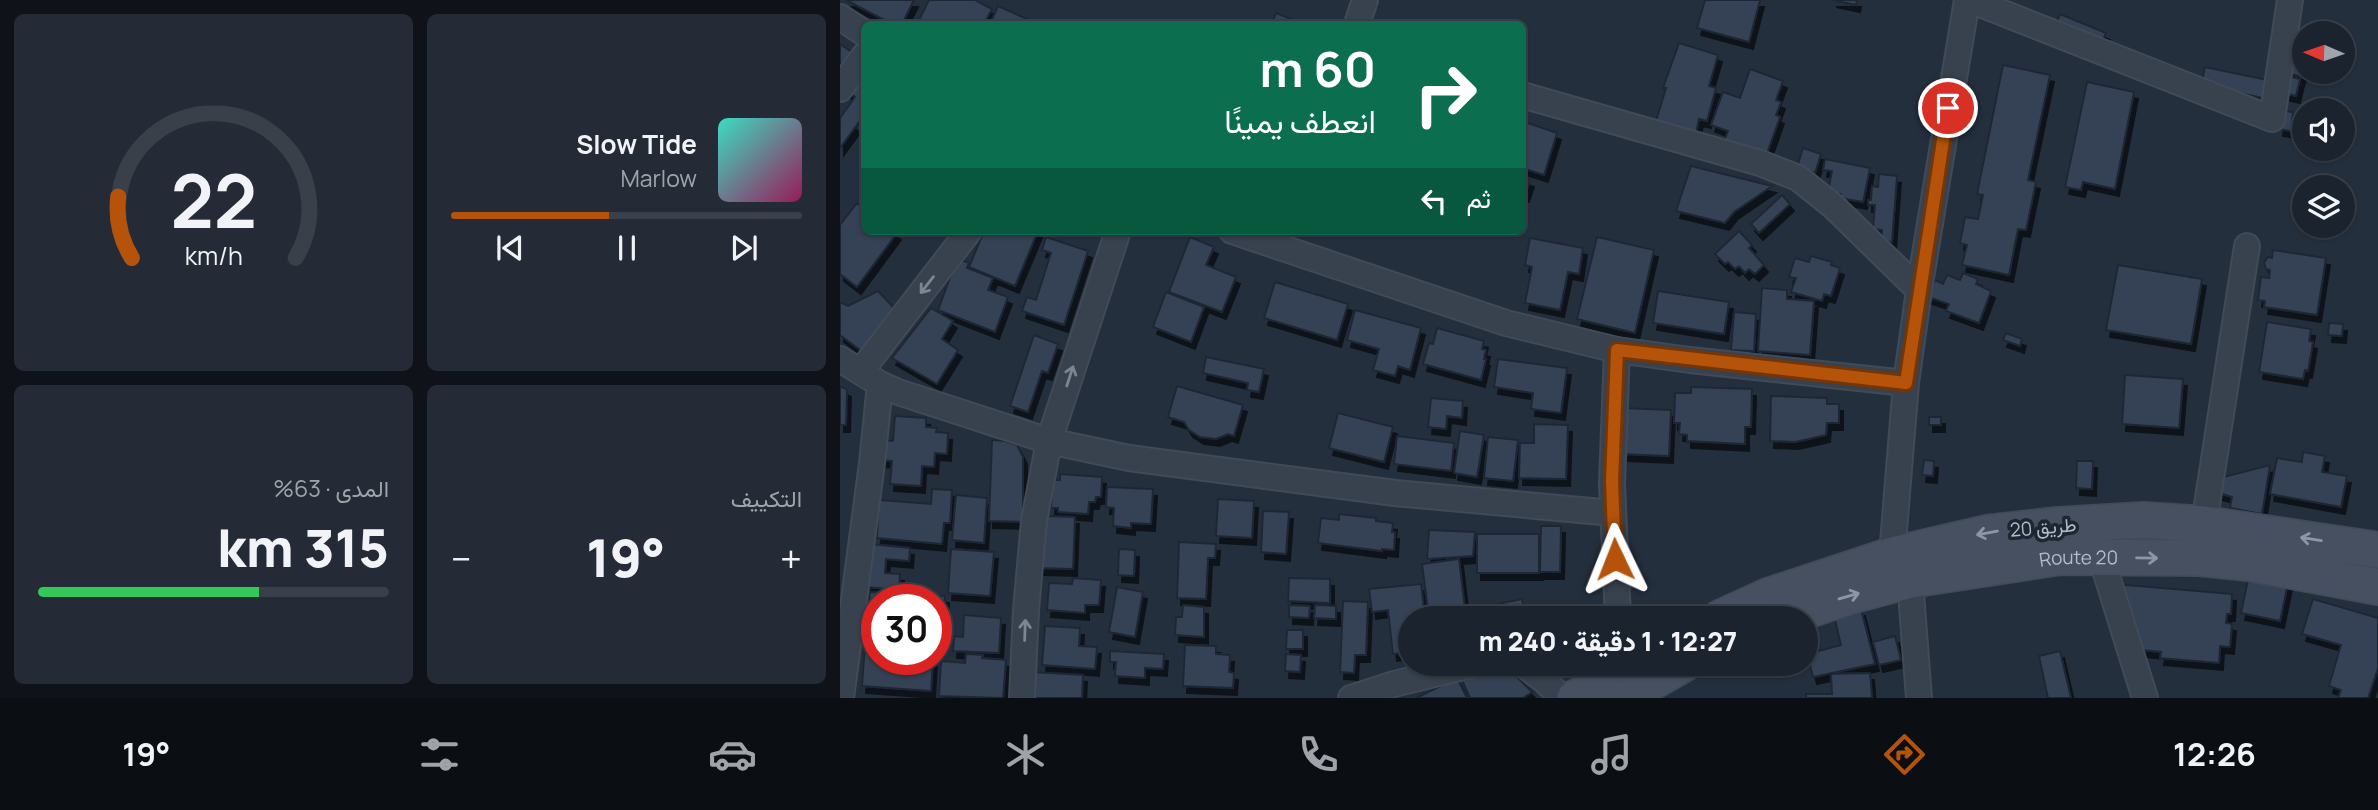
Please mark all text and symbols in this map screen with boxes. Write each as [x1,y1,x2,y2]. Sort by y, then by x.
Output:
north arrow [2292,21,2356,84]
map controls [2292,21,2355,238]
text: 60 m [1259,35,1376,102]
icon: right [1400,49,1491,140]
pin [1918,78,1978,138]
icon: arrive [1929,89,1967,127]
button: sound [2292,98,2355,161]
text: انعطف يمينًا [1224,99,1376,143]
text: Slow Tide [576,126,697,162]
text: 22 [170,151,257,251]
text: Marlow [620,162,697,194]
button: layers [2292,175,2355,238]
text: ثم [1467,180,1491,216]
icon: left [1415,182,1453,220]
icon: previous [491,229,529,267]
icon: pause [608,229,646,267]
icon: next [725,229,763,267]
text: km/h [184,238,243,273]
one-way arrow [920,275,935,294]
one-way arrow [1064,365,1077,387]
text: المدى · 63% [273,472,389,504]
text: التكييف [731,482,802,514]
street label: طريق 20 [2009,511,2077,543]
text: 315 km [217,512,389,583]
text: 19° [586,522,665,593]
position arrow [1578,522,1652,596]
one-way arrow [1976,527,1999,540]
text: − [451,532,472,584]
text: + [780,532,802,584]
one-way arrow [2300,532,2322,545]
street label: Route 20 [2037,544,2118,573]
one-way arrow [2135,551,2158,564]
speed limit sign: 30 [861,584,952,675]
one-way arrow [1838,589,1860,602]
one-way arrow [1018,619,1031,642]
text: 12:27 · 1 دقيقة · 240 m [1479,623,1737,659]
icon: filters [415,730,464,779]
icon: car [708,730,757,779]
icon: climate [1001,730,1050,779]
icon: phone [1294,730,1343,779]
icon: music [1587,730,1636,779]
icon: directions [1880,730,1929,779]
text: 19° [122,732,170,776]
text: 12:26 [2173,732,2256,776]

